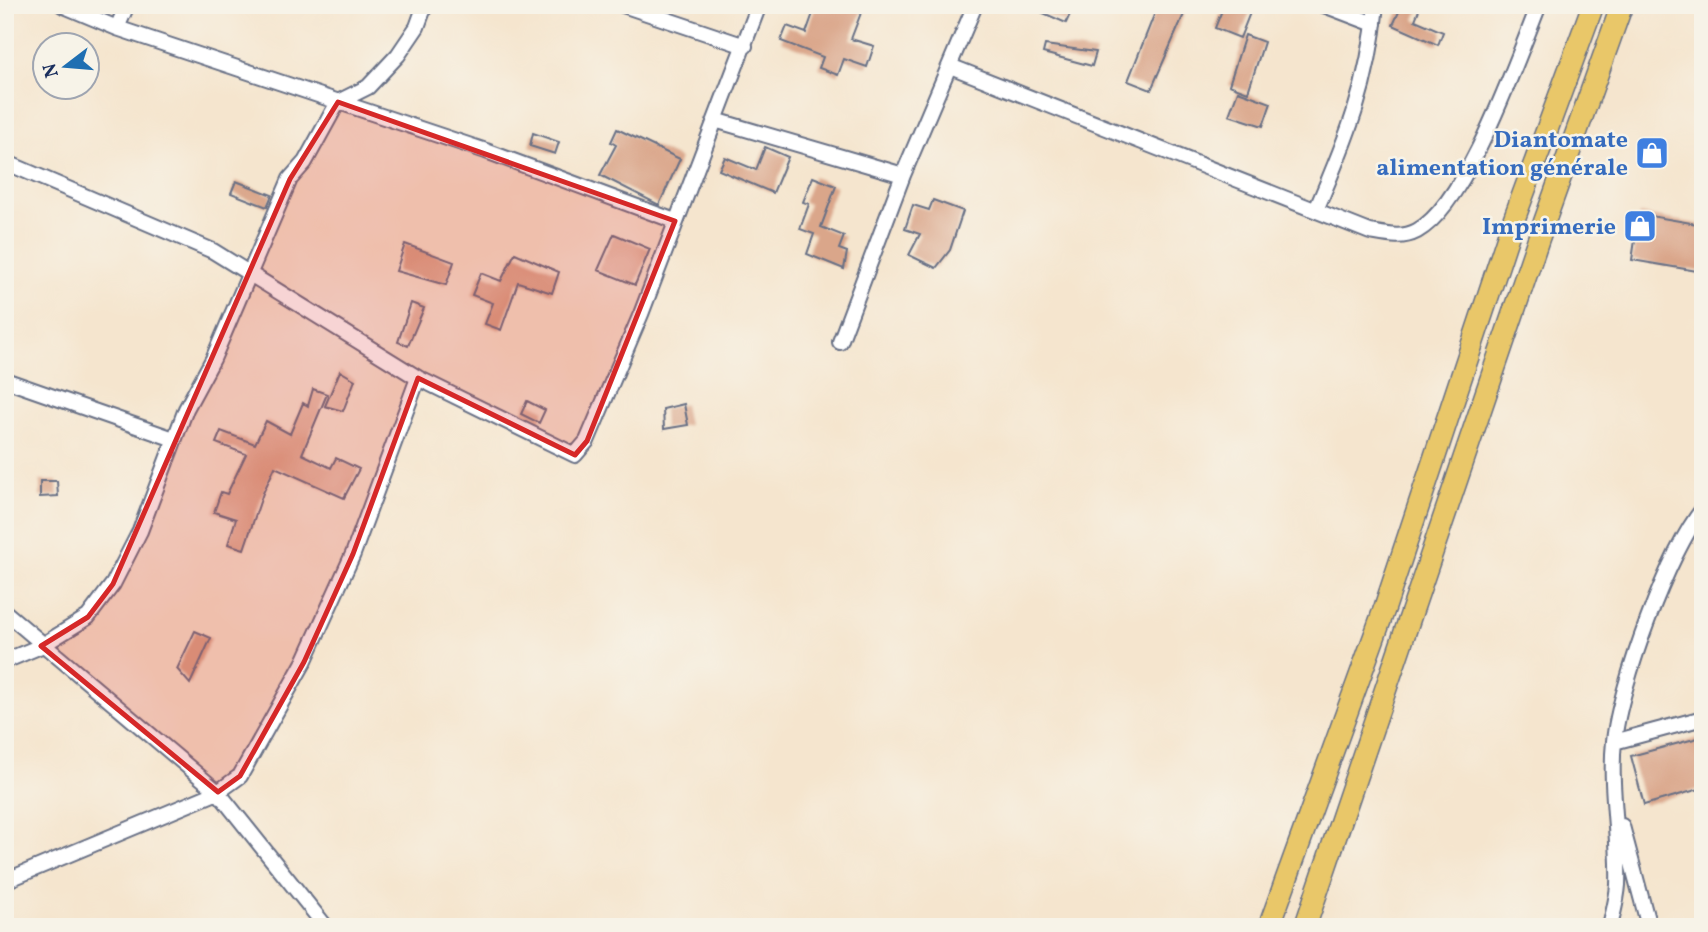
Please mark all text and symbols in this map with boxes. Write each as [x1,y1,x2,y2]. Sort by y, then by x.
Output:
north arrow [32,32,102,102]
text: N [37,60,66,80]
place label: Diantomate alimentation générale [1376,124,1628,186]
shop icon: Diantomate alimentation générale [1633,134,1671,172]
shop icon: Imprimerie [1621,207,1659,245]
place label: Imprimerie [1482,211,1616,245]

